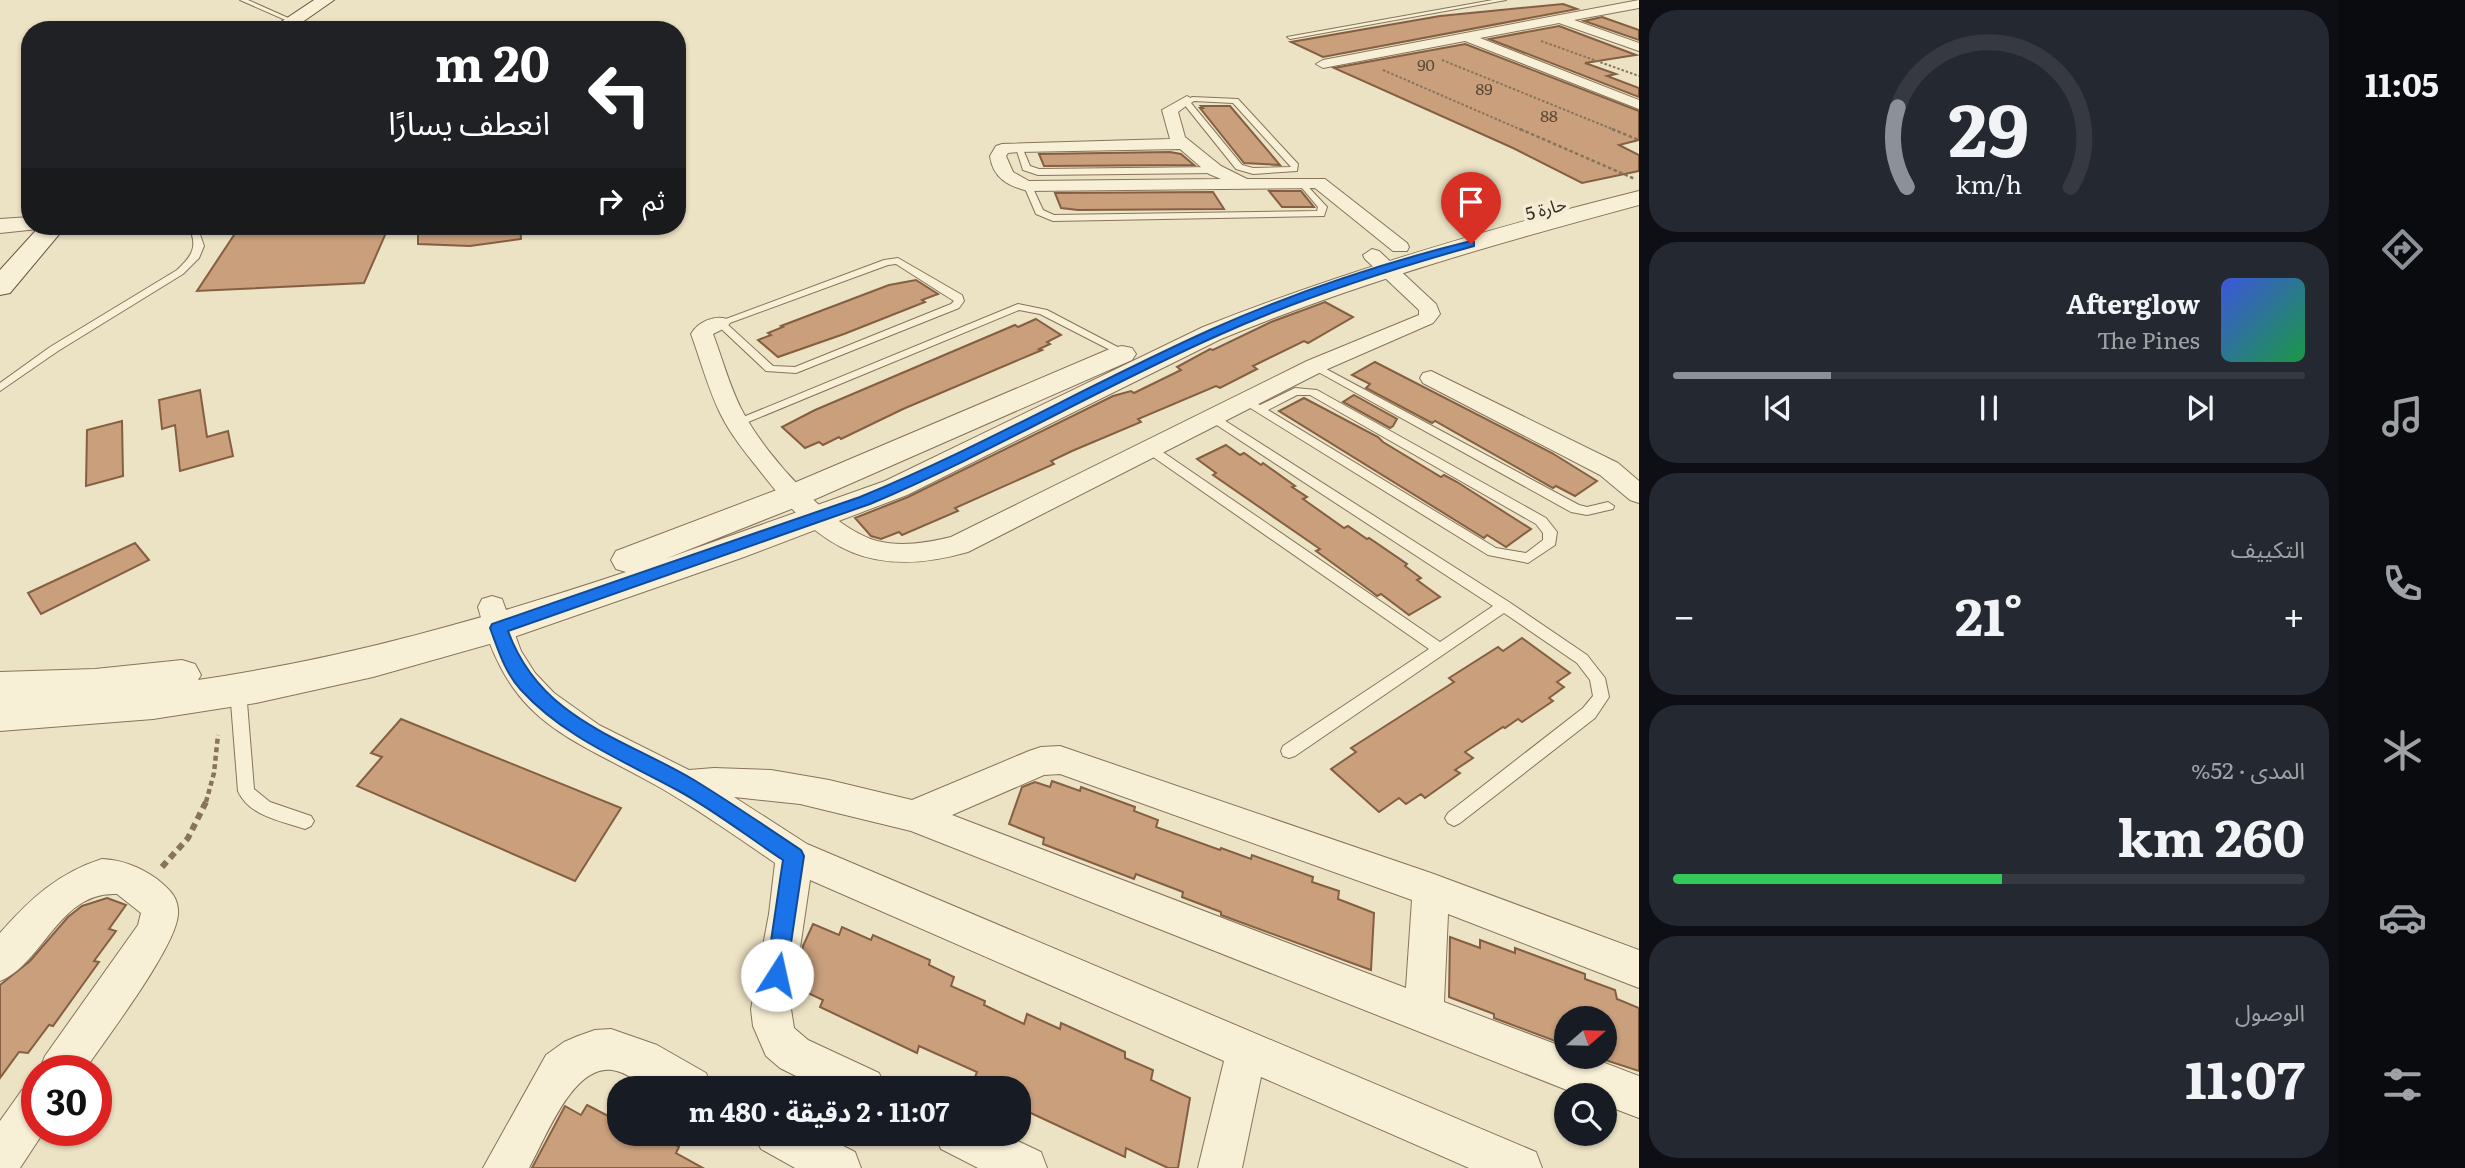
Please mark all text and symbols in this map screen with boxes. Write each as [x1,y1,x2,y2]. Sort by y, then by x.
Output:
text: 20 m [435,24,550,97]
icon: left [574,49,665,140]
house number: 90 [1417,52,1435,76]
text: 11:05 [2365,59,2439,107]
text: 29 [1948,71,2030,179]
house number: 89 [1475,76,1493,100]
text: انعطف يسارًا [388,97,550,145]
house number: 88 [1540,103,1558,127]
text: km/h [1956,165,2022,202]
pin [1441,172,1501,244]
text: ثم [643,179,665,218]
icon: right [591,182,629,220]
icon: arrive [1452,183,1490,221]
street label: حارة 5 [1522,189,1569,226]
icon: directions [2378,225,2427,274]
text: Afterglow [2066,283,2200,322]
text: The Pines [2097,322,2200,356]
icon: previous [1759,389,1797,427]
icon: pause [1970,389,2008,427]
icon: next [2181,389,2219,427]
icon: music [2378,392,2427,441]
text: التكييف [2231,531,2305,565]
icon: phone [2378,559,2427,608]
text: 21° [1955,575,2023,652]
text: − [1673,585,1695,642]
text: + [2283,585,2305,642]
icon: climate [2378,726,2427,775]
text: المدى · 52% [2191,752,2305,786]
text: 260 km [2118,796,2305,873]
icon: car [2378,893,2427,942]
position arrow [740,938,814,1012]
text: الوصول [2235,994,2305,1028]
north arrow [1554,1006,1617,1069]
map controls [1554,1006,1617,1146]
text: 11:07 [2185,1038,2305,1115]
speed limit sign: 30 [21,1055,112,1146]
icon: filters [2378,1060,2427,1109]
button: search [1554,1083,1617,1146]
text: 11:07 · 2 دقيقة · 480 m [689,1091,949,1130]

